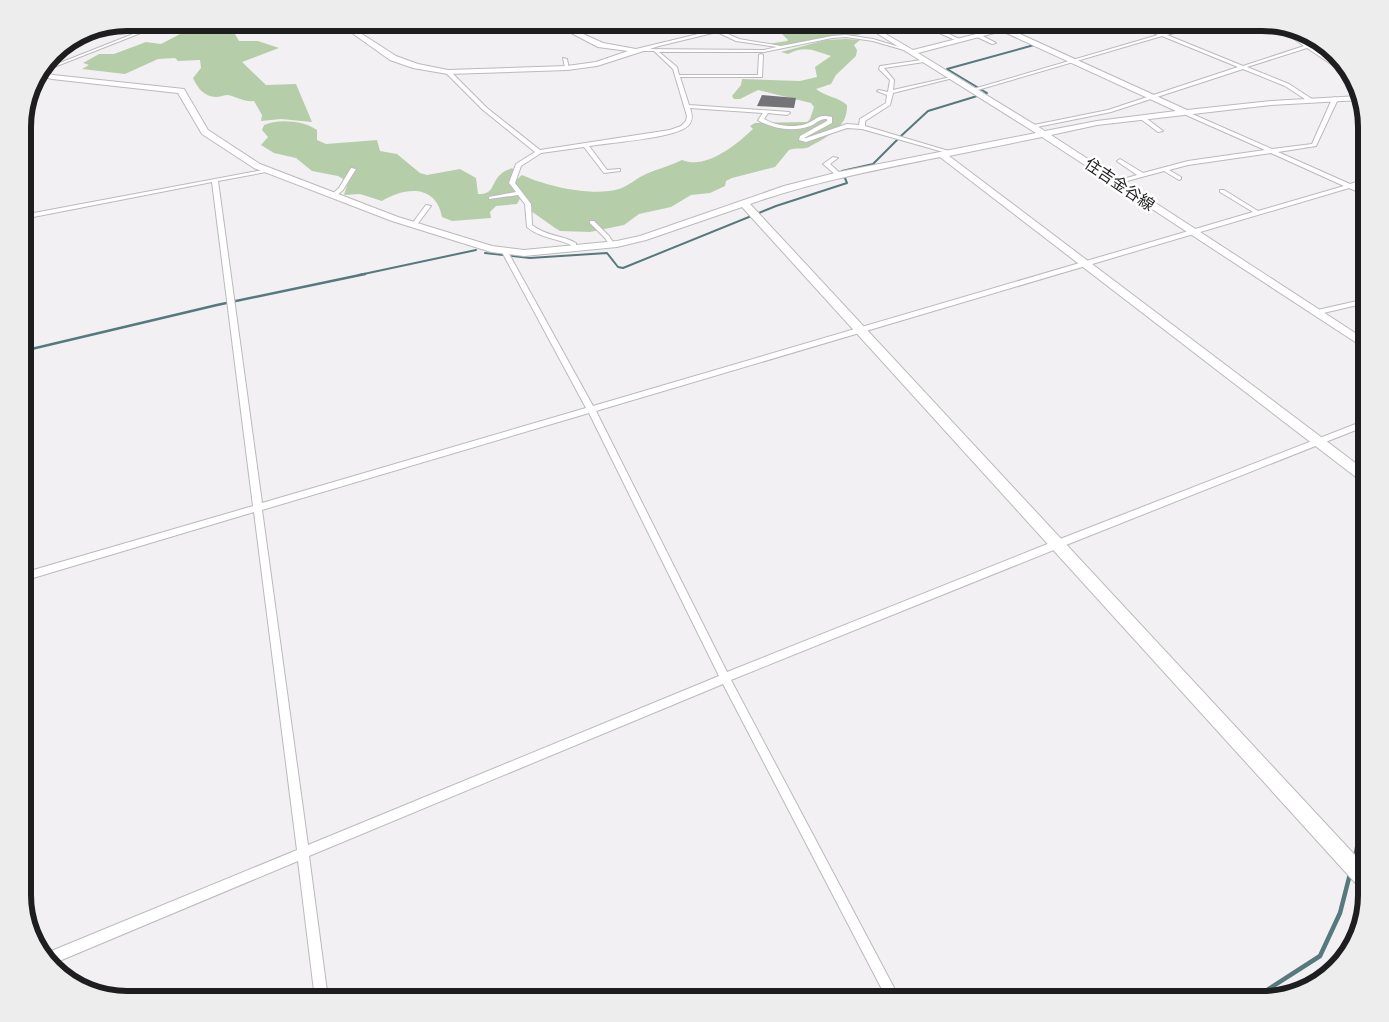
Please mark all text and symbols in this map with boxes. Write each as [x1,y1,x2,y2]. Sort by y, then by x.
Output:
street label: 住吉金谷線 [1081,153,1159,215]

